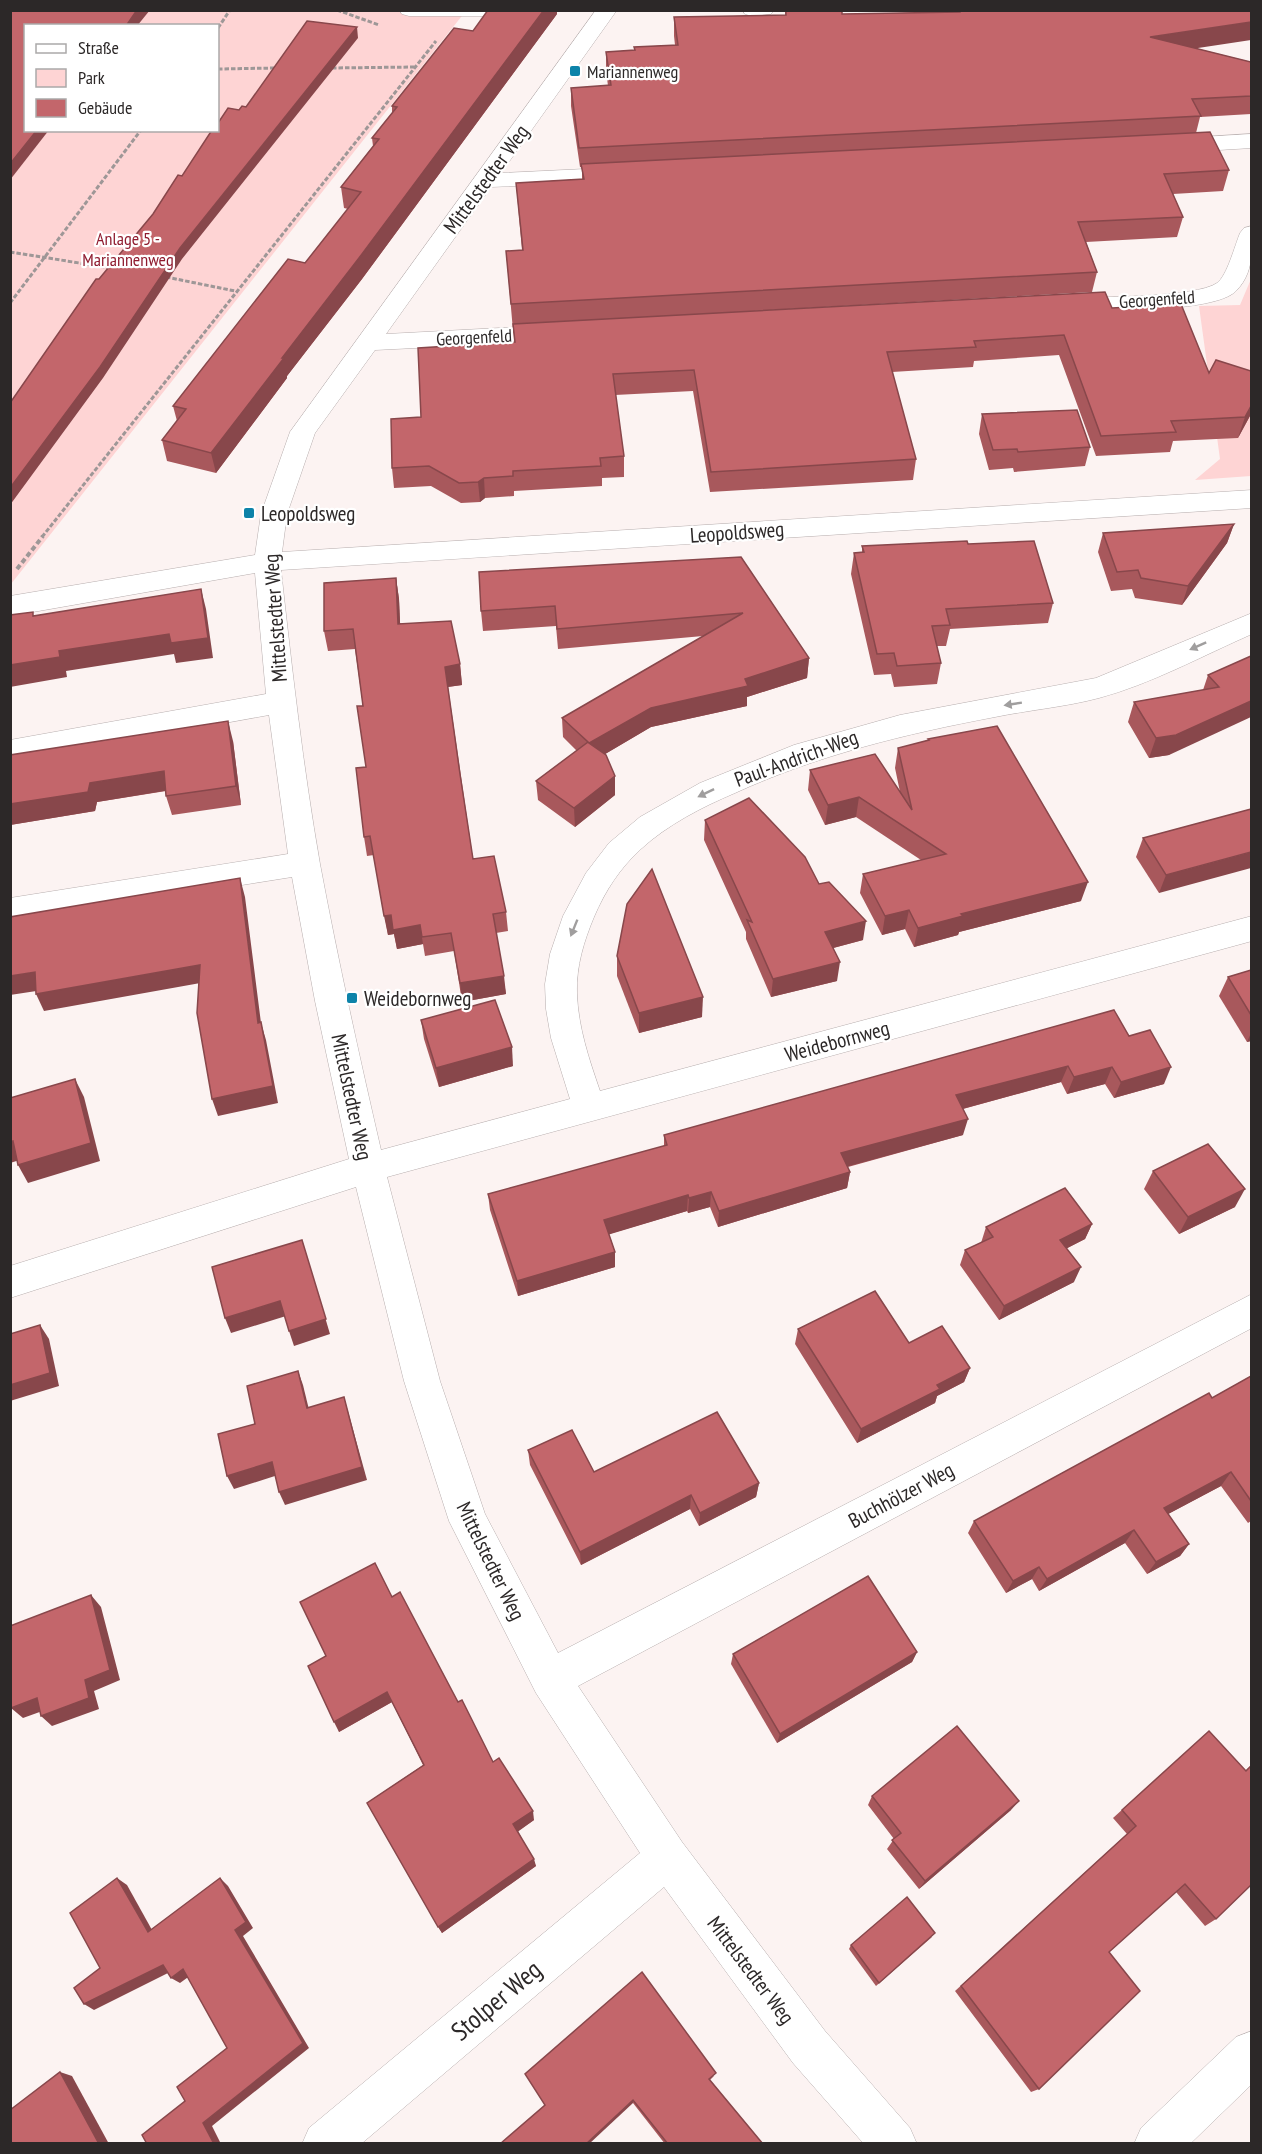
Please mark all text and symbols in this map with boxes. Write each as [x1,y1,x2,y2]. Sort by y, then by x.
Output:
legend [24,24,219,132]
text: Straße [78,36,119,59]
place label: Mariannenweg [587,60,678,83]
marker: Mariannenweg [568,64,582,78]
text: Park [78,66,105,89]
text: Gebäude [78,96,132,119]
street label: Mittelstedter Weg [437,119,535,239]
park label: Anlage 5 - Mariannenweg [82,227,174,271]
street label: Georgenfeld [1118,285,1196,313]
street label: Georgenfeld [436,324,512,350]
place label: Leopoldsweg [261,500,355,527]
marker: Leopoldsweg [242,506,256,520]
street label: Leopoldsweg [689,515,785,549]
street label: Mittelstedter Weg [257,553,293,683]
one-way arrow [1188,641,1206,651]
one-way arrow [1003,699,1022,708]
street label: Paul-Andrich-Weg [731,723,861,793]
one-way arrow [698,789,715,798]
one-way arrow [569,919,578,937]
place label: Weidebornweg [364,985,471,1012]
marker: Weidebornweg [345,991,359,1005]
street label: Weidebornweg [782,1014,892,1068]
street label: Mittelstedter Weg [325,1031,379,1163]
street label: Buchhölzer Weg [844,1456,958,1534]
street label: Mittelstedter Weg [451,1497,531,1625]
street label: Mittelstedter Weg [702,1911,800,2029]
street label: Stolper Weg [444,1953,548,2047]

